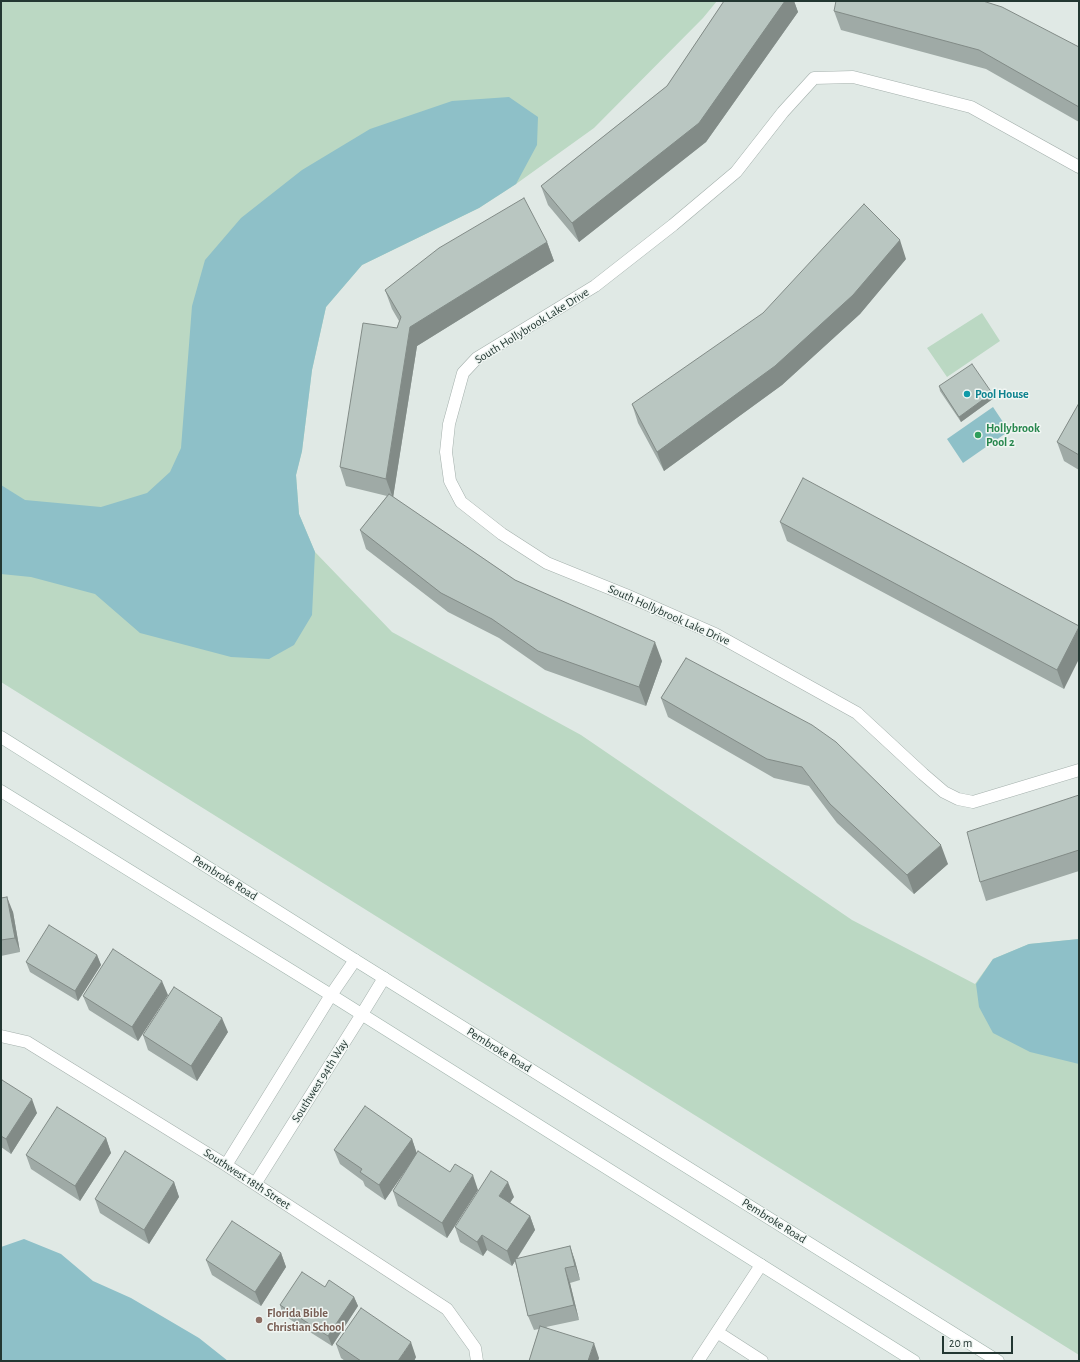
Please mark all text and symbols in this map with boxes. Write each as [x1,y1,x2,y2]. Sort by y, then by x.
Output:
street label: South Hollybrook Lake Drive [472,285,592,367]
place label: Pool House [975,387,1029,401]
marker: Pool House [962,389,972,399]
place label: Hollybrook Pool 2 [986,421,1040,449]
marker: Hollybrook Pool 2 [973,430,983,440]
street label: South Hollybrook Lake Drive [606,582,732,648]
street label: Pembroke Road [190,852,260,904]
street label: Pembroke Road [464,1024,534,1076]
street label: Southwest 94th Way [289,1037,351,1125]
street label: Southwest 18th Street [201,1145,293,1213]
street label: Pembroke Road [739,1195,809,1247]
place label: Florida Bible Christian School [267,1306,344,1334]
marker: Florida Bible Christian School [254,1315,264,1325]
scale bar [944,1328,1015,1354]
text: 20 m [949,1337,972,1349]

